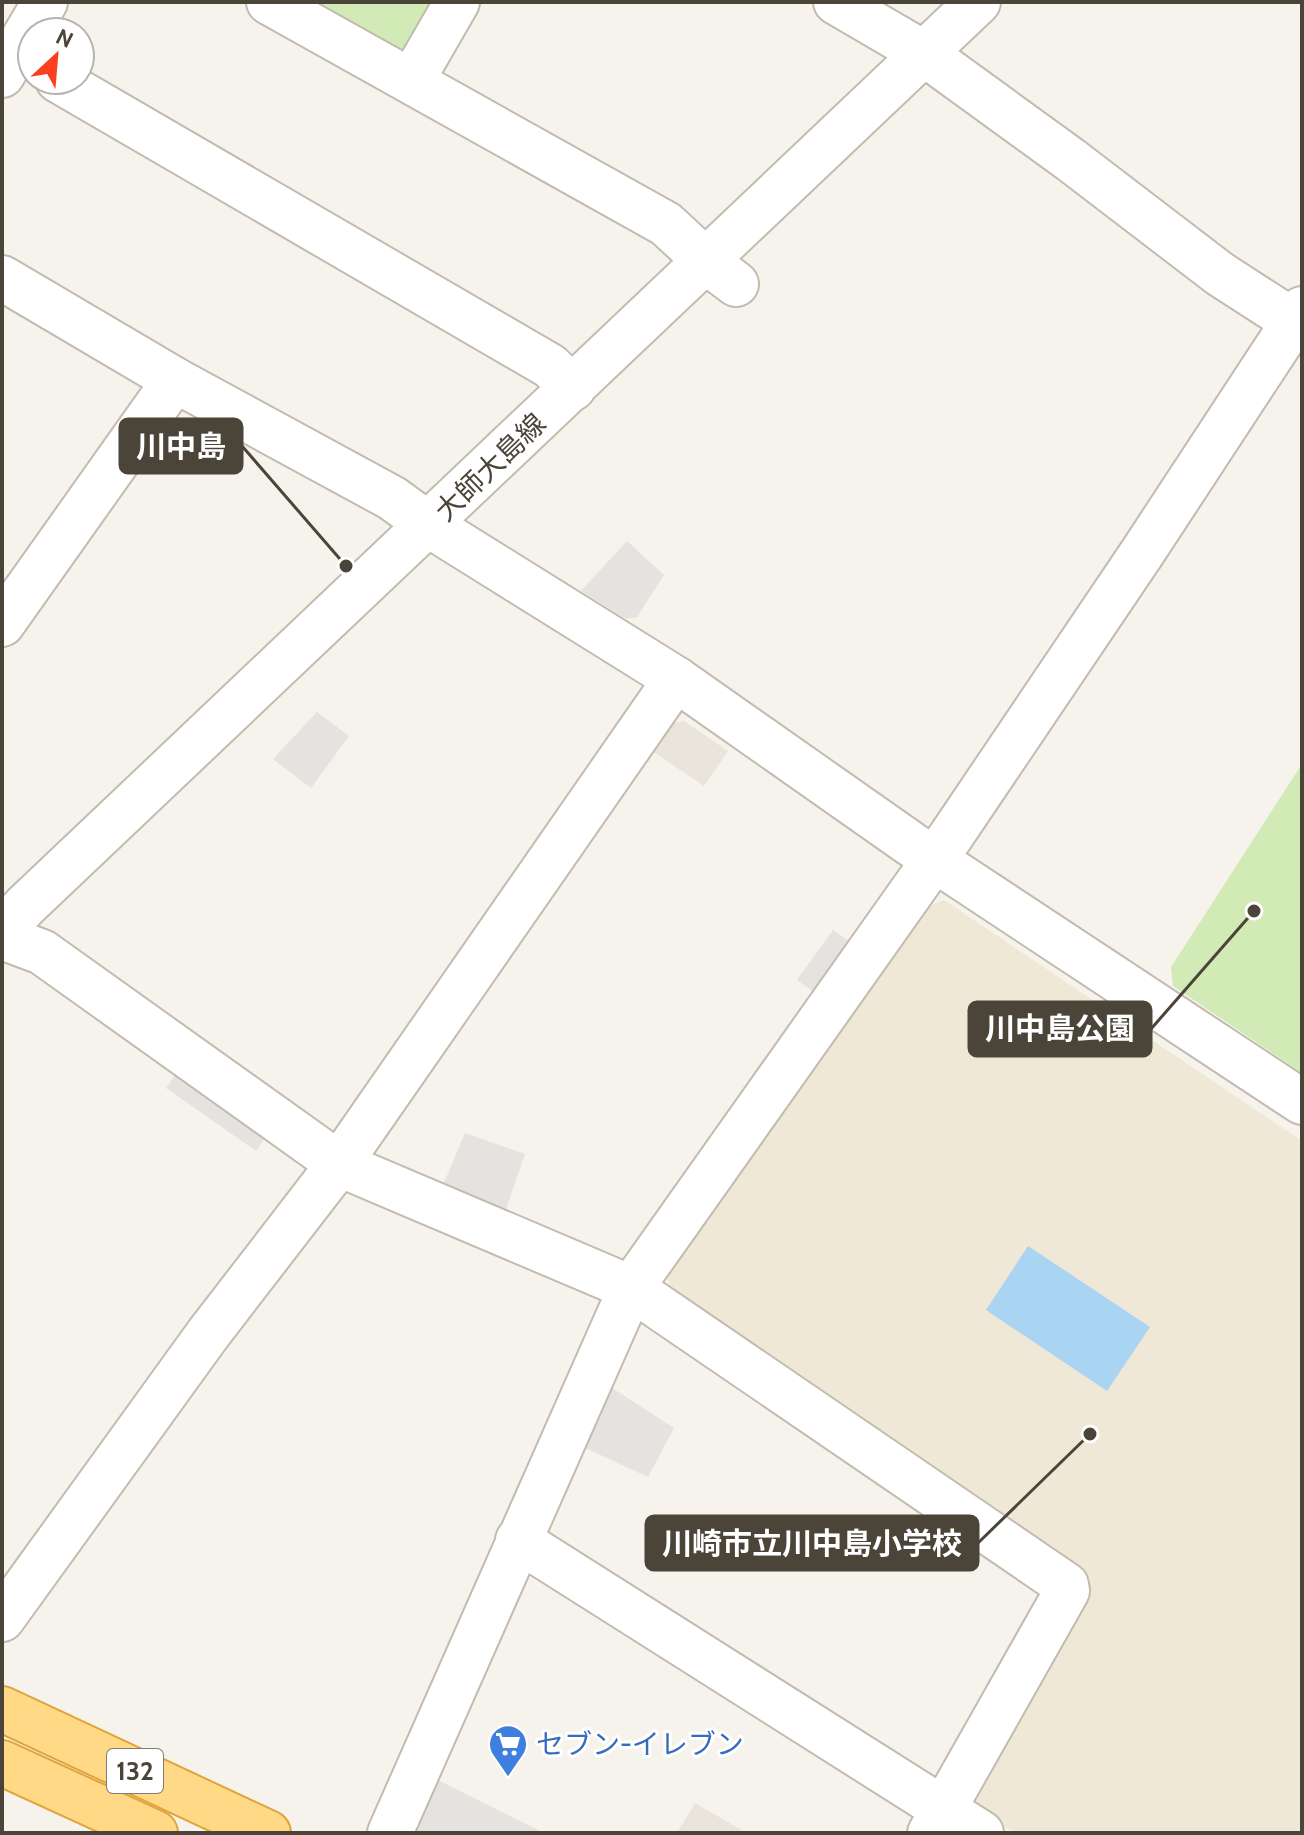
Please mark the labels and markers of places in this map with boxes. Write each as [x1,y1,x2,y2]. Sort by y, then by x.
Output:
callout: 川中島 [120,419,242,473]
callout: 川中島公園 [969,1002,1151,1056]
callout: 川崎市立川中島小学校 [646,1516,978,1570]
supermarket icon: セブン-イレブン [487,1723,529,1778]
place label: セブン-イレブン [536,1727,744,1761]

